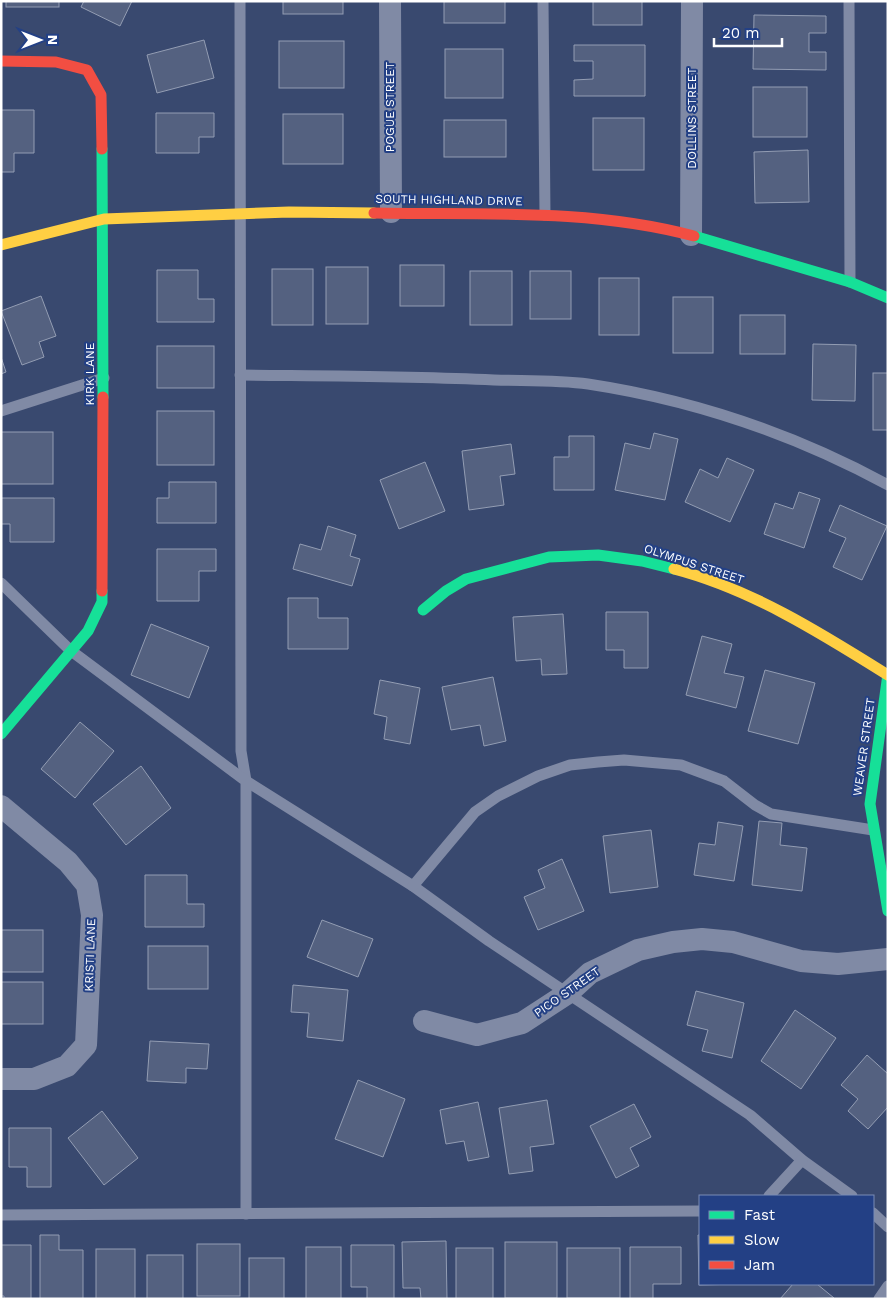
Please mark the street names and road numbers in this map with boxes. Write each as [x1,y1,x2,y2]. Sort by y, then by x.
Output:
street label: POGUE STREET [383,62,397,152]
street label: DOLLINS STREET [685,67,699,169]
street label: SOUTH HIGHLAND DRIVE [375,192,523,208]
street label: KIRK LANE [83,342,97,405]
street label: OLYMPUS STREET [642,541,746,587]
street label: WEAVER STREET [850,697,878,797]
street label: KRISTI LANE [82,918,98,992]
street label: PICO STREET [531,964,603,1020]

